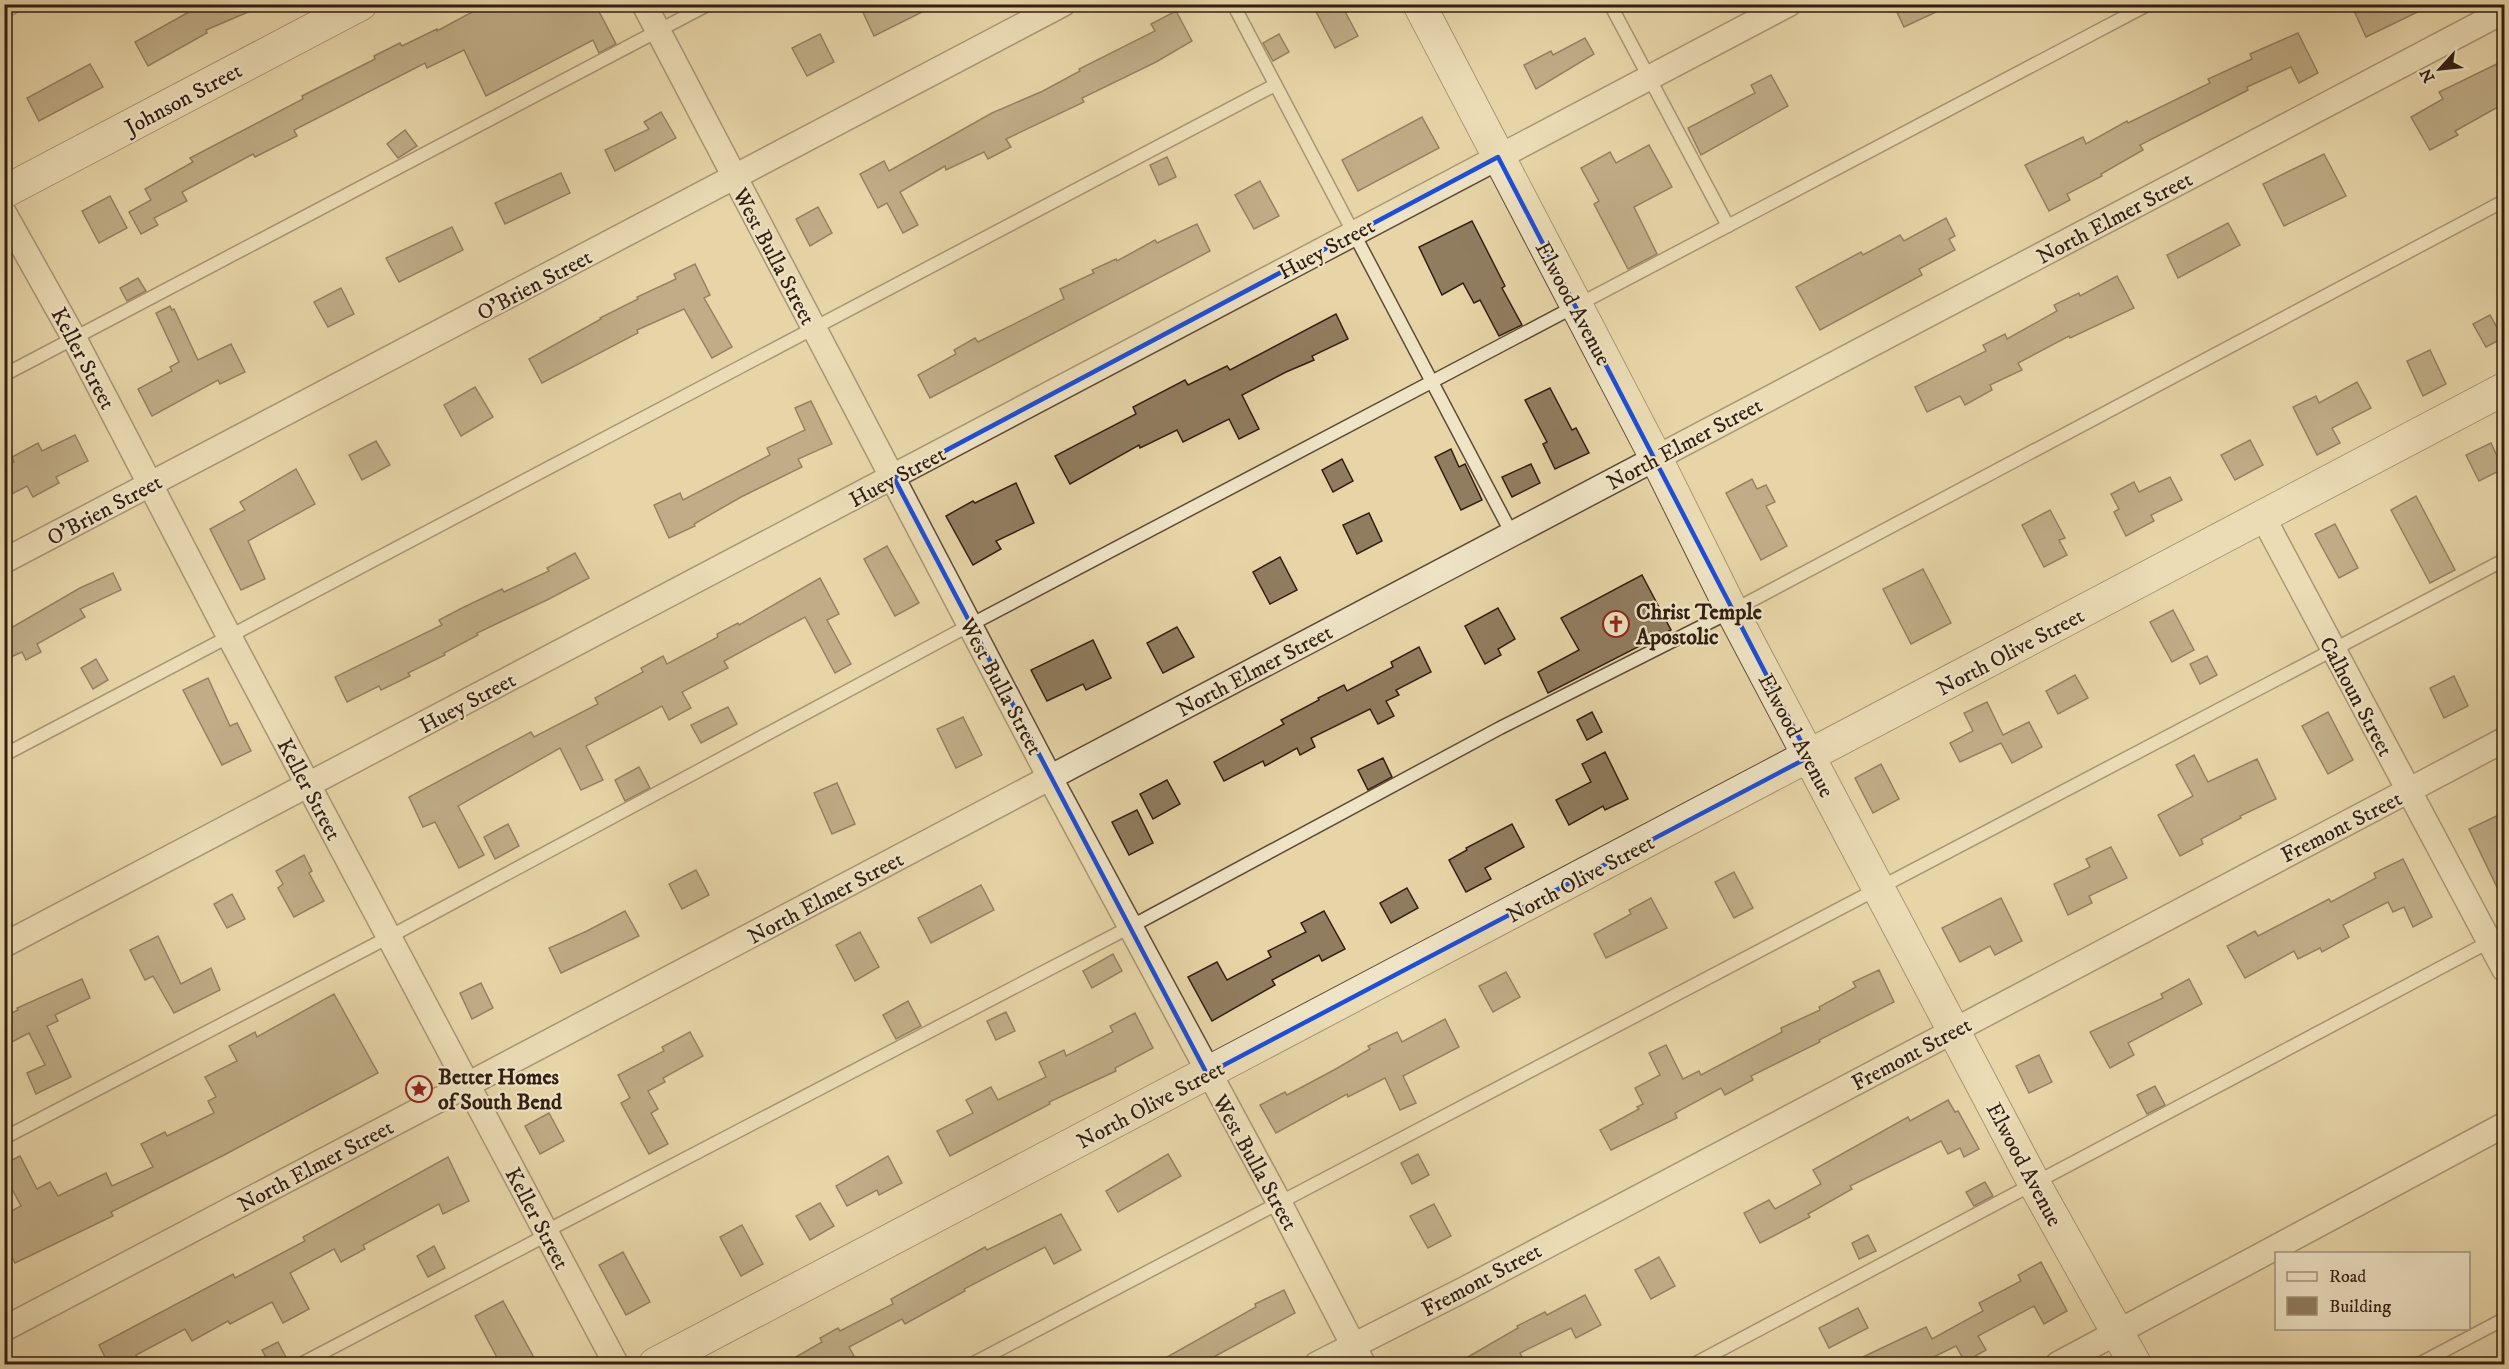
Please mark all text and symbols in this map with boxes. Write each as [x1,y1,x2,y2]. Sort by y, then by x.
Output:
north arrow [2410,39,2470,99]
street label: Johnson Street [119,57,247,142]
text: N [2416,65,2439,86]
street label: North Elmer Street [2032,166,2197,271]
street label: West Bulla Street [726,183,821,330]
street label: Huey Street [1274,213,1379,286]
street label: Elwood Avenue [1529,237,1617,370]
street label: O'Brien Street [473,244,597,327]
street label: Keller Street [45,303,121,414]
street label: North Elmer Street [1602,392,1767,497]
street label: Huey Street [845,441,950,514]
street label: O'Brien Street [43,469,167,552]
place label: Christ Temple Apostolic [1635,599,1762,651]
street label: North Olive Street [1932,602,2089,702]
church icon: Christ Temple Apostolic [1601,609,1631,639]
street label: West Bulla Street [953,613,1048,760]
street label: North Elmer Street [1172,619,1337,724]
street label: Calhoun Street [2313,632,2398,761]
street label: Huey Street [415,667,520,740]
street label: Elwood Avenue [1752,669,1840,802]
street label: Keller Street [271,734,347,845]
street label: Fremont Street [2277,785,2407,869]
street label: North Olive Street [1502,829,1659,929]
street label: North Elmer Street [743,846,908,951]
street label: Fremont Street [1847,1011,1976,1097]
street label: North Olive Street [1072,1055,1229,1155]
place label: Better Homes of South Bend [438,1064,563,1116]
place icon: Better Homes of South Bend [404,1074,434,1104]
street label: West Bulla Street [1206,1089,1303,1235]
street label: Elwood Avenue [1980,1098,2068,1231]
street label: North Elmer Street [233,1114,398,1219]
street label: Keller Street [499,1163,575,1274]
street label: Fremont Street [1417,1237,1546,1323]
legend [2275,1252,2470,1330]
text: Road [2329,1266,2366,1288]
text: Building [2329,1296,2391,1318]

